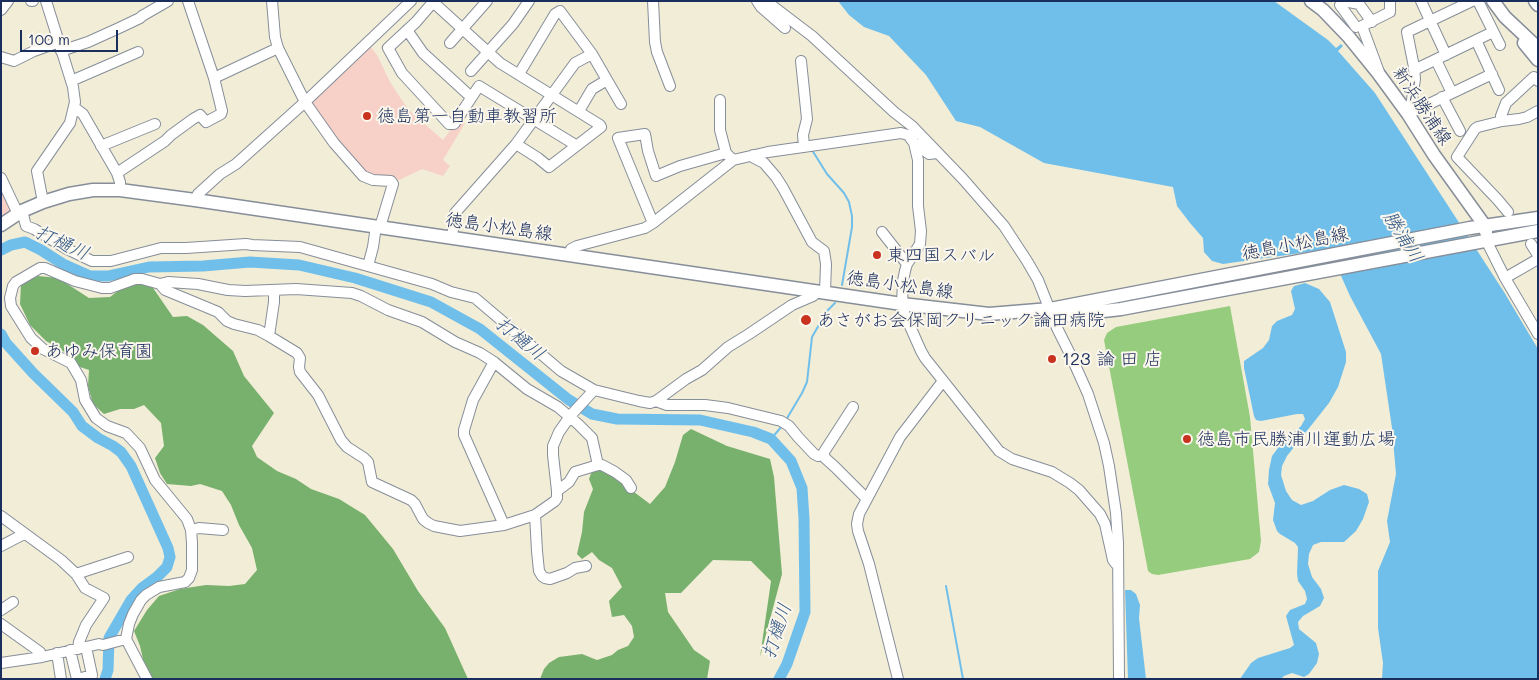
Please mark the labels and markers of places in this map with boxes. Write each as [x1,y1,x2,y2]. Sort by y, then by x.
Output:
place label: 徳島第一自動車教習所 [377,105,557,127]
marker: 徳島第一自動車教習所 [361,110,373,122]
place label: 東四国スバル [887,244,995,266]
marker: 東四国スバル [871,249,883,261]
place label: あさがお会保岡クリニック論田病院 [817,309,1105,331]
marker: あさがお会保岡クリニック論田病院 [799,313,813,327]
place label: あゆみ保育園 [45,340,153,362]
marker: あゆみ保育園 [29,345,41,357]
place label: 123 論 田 店 [1062,348,1162,370]
marker: 123 論 田 店 [1046,353,1058,365]
place label: 徳島市民勝浦川運動広場 [1197,428,1395,450]
marker: 徳島市民勝浦川運動広場 [1181,433,1193,445]

